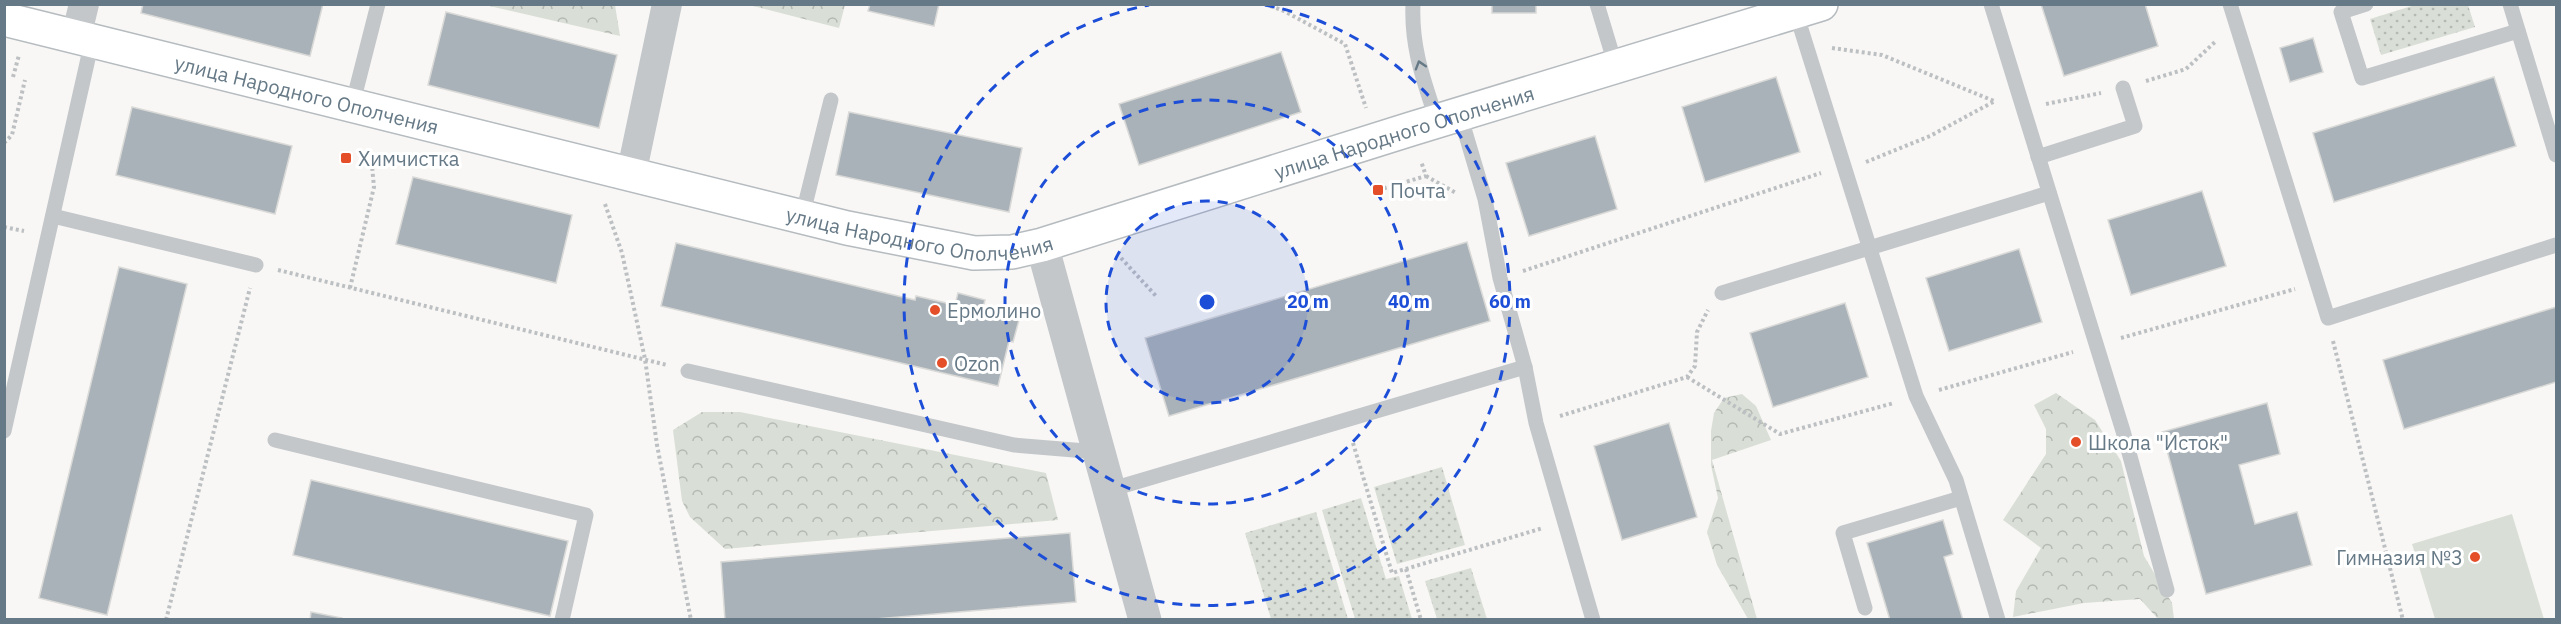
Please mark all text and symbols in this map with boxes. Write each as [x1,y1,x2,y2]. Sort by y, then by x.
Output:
street label: улица Народного Ополчения [172,48,442,140]
one-way arrow [1415,60,1427,71]
street label: улица Народного Ополчения [1270,79,1537,185]
place label: Химчистка [358,145,460,172]
marker: Химчистка [339,151,353,165]
place label: Почта [1390,177,1446,204]
marker: Почта [1371,183,1385,197]
street label: улица Народного Ополчения [784,200,1056,266]
text: 20 m [1287,290,1329,313]
text: 40 m [1388,290,1430,313]
text: 60 m [1489,290,1531,313]
centre of rings [1197,292,1217,312]
place label: Ермолино [947,297,1041,324]
marker: Ермолино [928,303,942,317]
place label: Ozon [954,350,1000,377]
marker: Ozon [935,356,949,370]
place label: Школа "Исток" [2088,429,2228,456]
marker: Школа "Исток" [2069,435,2083,449]
place label: Гимназия №3 [2336,544,2463,571]
marker: Гимназия №3 [2468,550,2482,564]

